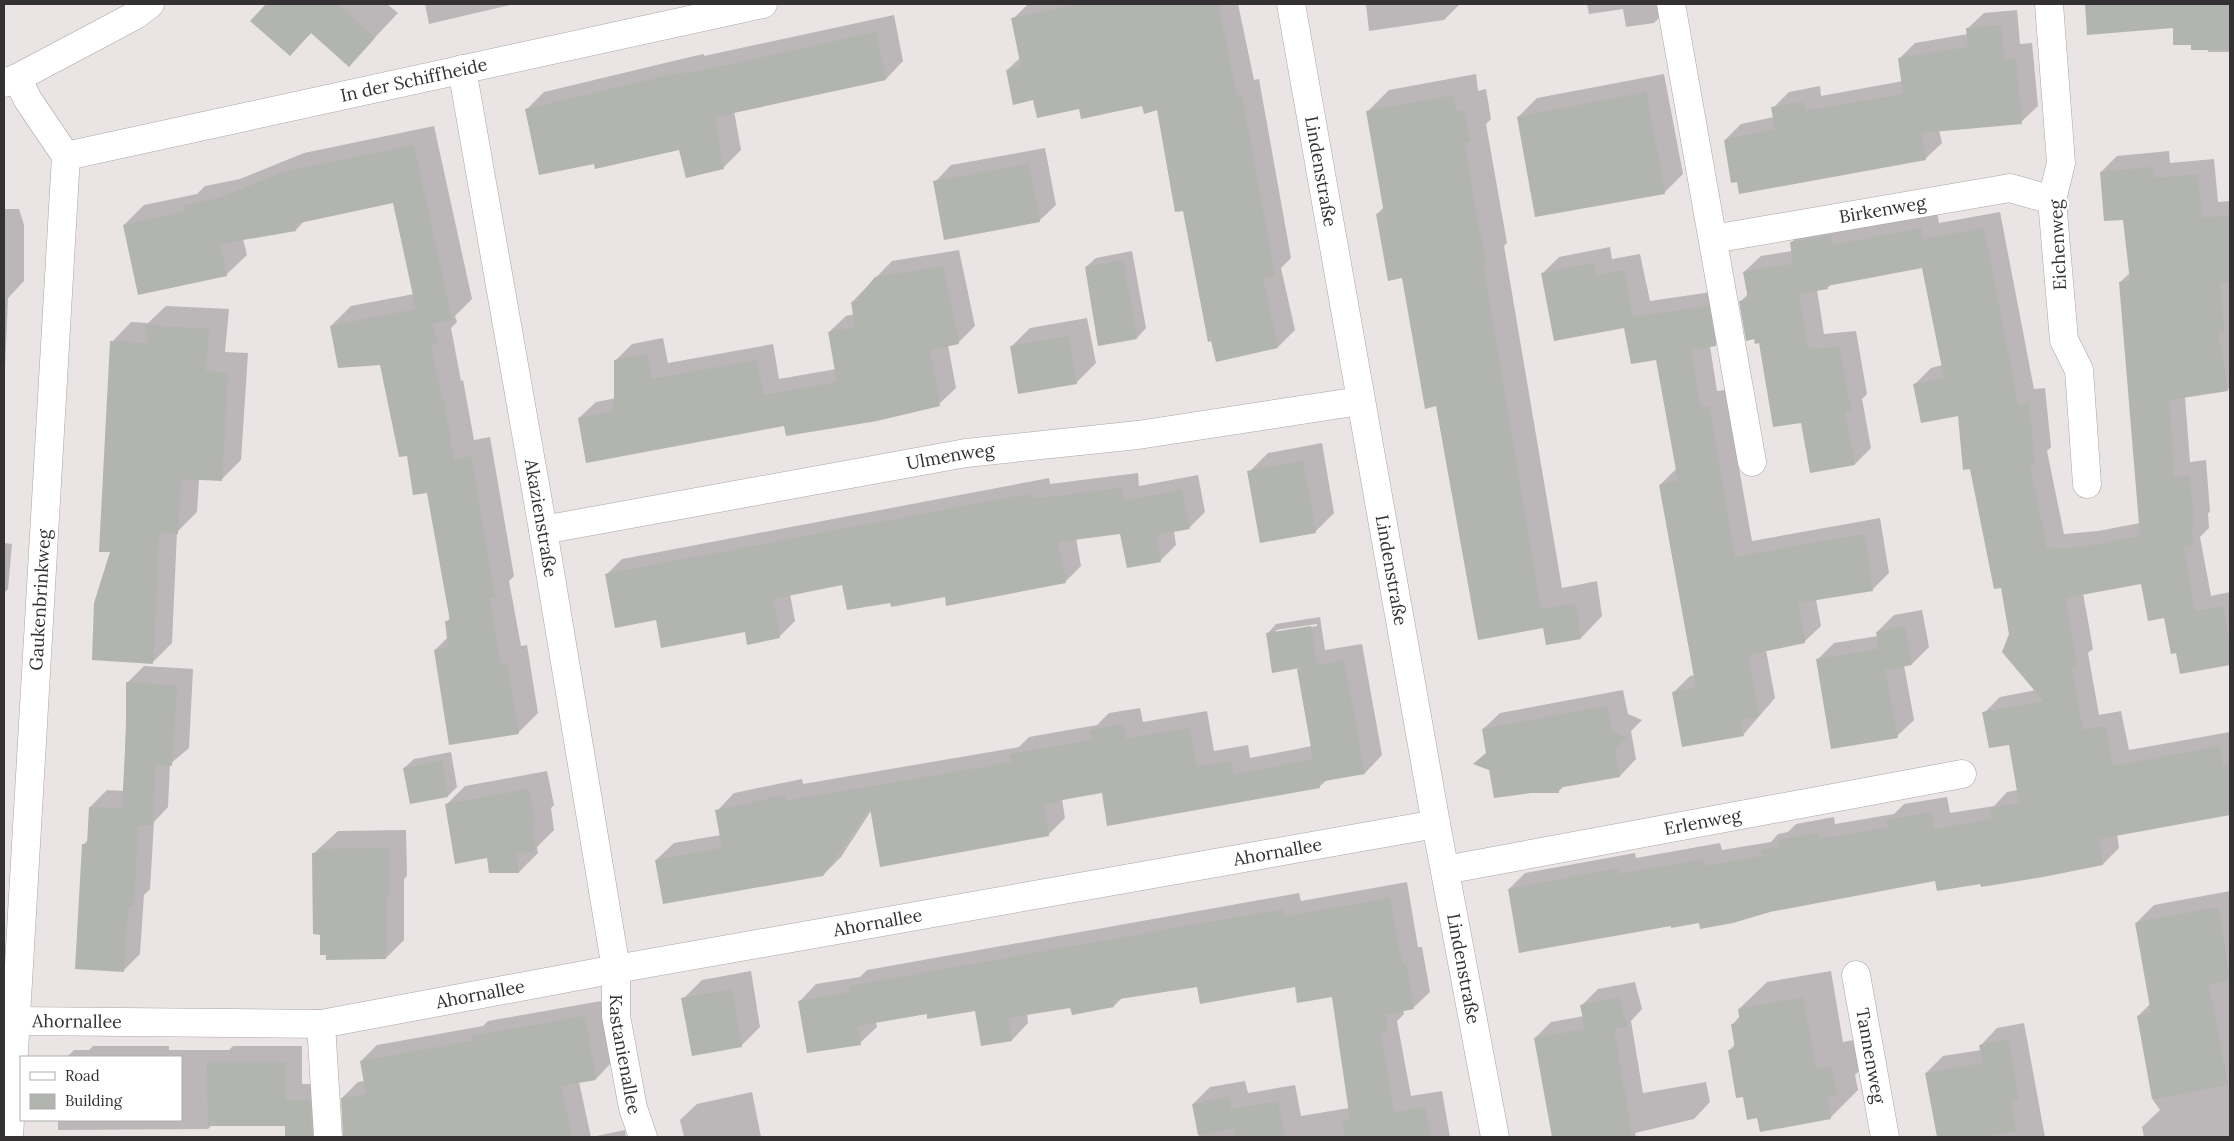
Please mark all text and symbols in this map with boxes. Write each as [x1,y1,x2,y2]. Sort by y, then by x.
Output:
street label: In der Schiffheide [338,52,490,107]
street label: Lindenstraße [1300,114,1342,229]
street label: Birkenweg [1837,190,1929,228]
street label: Eichenweg [2044,198,2071,291]
street label: Ulmenweg [904,438,997,475]
street label: Akazienstraße [520,456,563,579]
street label: Lindenstraße [1371,513,1413,628]
street label: Gaukenbrinkweg [24,527,55,671]
street label: Erlenweg [1662,803,1744,840]
street label: Ahornallee [1230,832,1324,871]
street label: Ahornallee [831,903,924,942]
street label: Lindenstraße [1442,911,1486,1026]
street label: Ahornallee [433,974,527,1014]
street label: Kastanienallee [605,994,646,1118]
street label: Tannenweg [1851,1006,1891,1106]
street label: Ahornallee [31,1009,122,1033]
legend [20,1056,182,1121]
text: Road [65,1066,100,1085]
text: Building [65,1091,123,1110]

